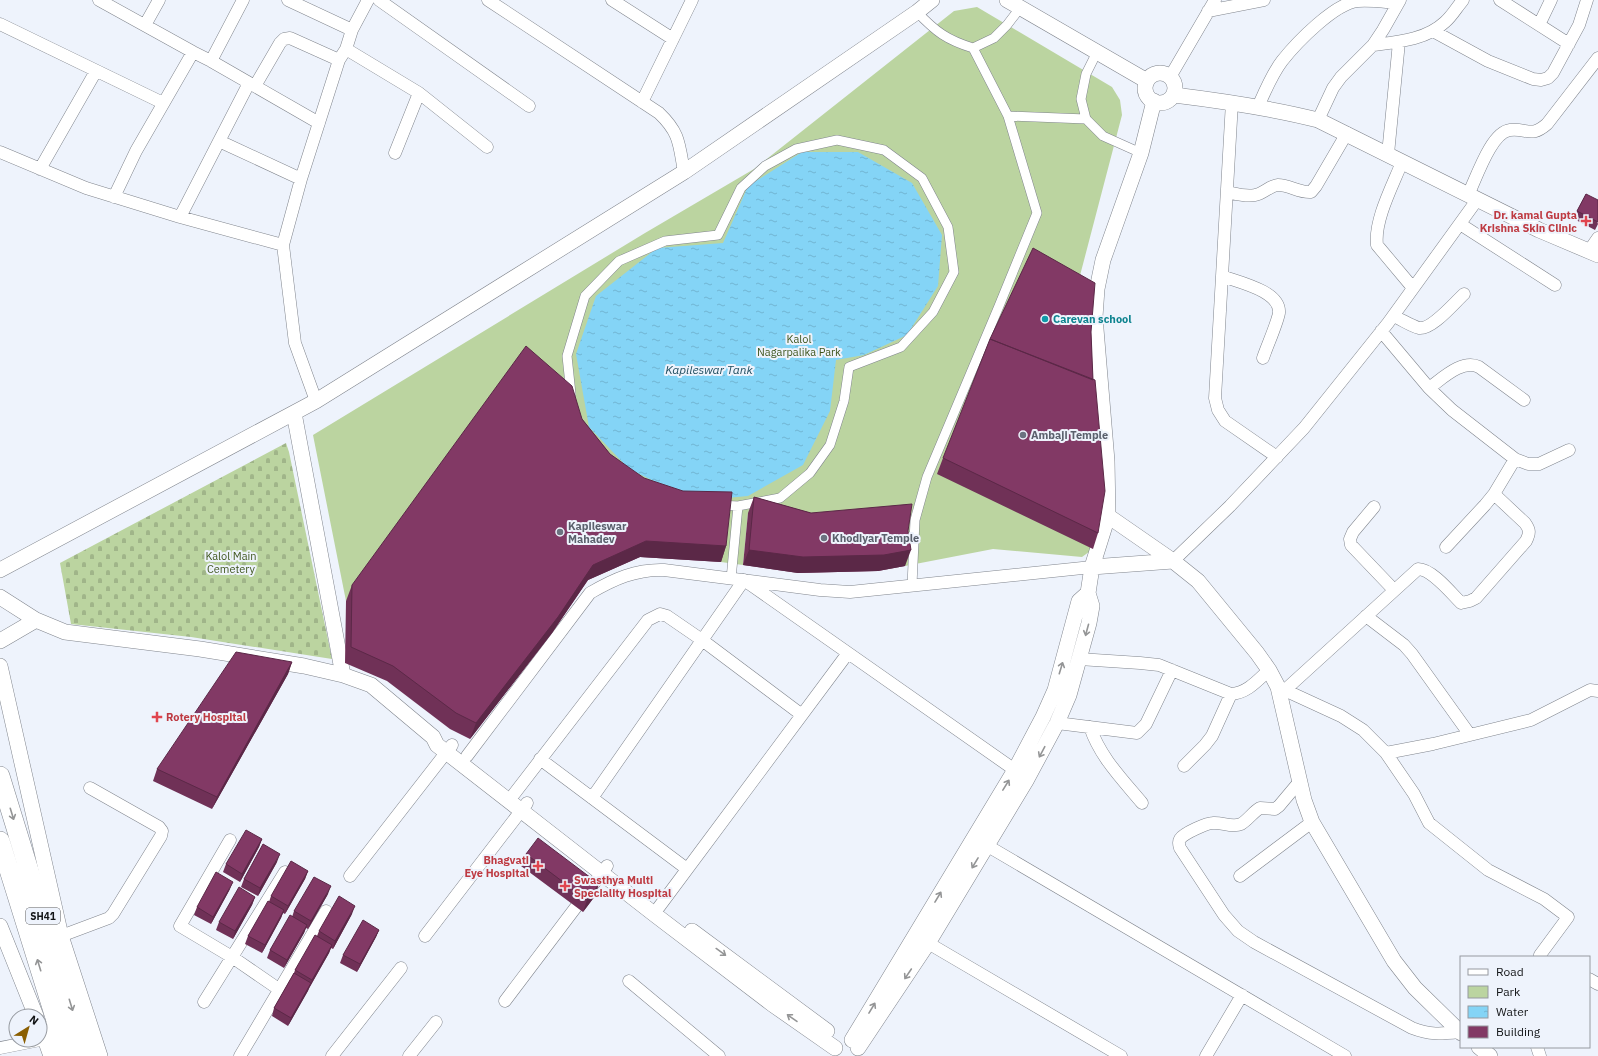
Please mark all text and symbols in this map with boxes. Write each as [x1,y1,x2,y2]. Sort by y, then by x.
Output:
place label: Dr. kamal Gupta Krishna Skin Clinic [1480,208,1577,235]
marker: Dr. kamal Gupta Krishna Skin Clinic [1580,215,1592,227]
place label: Carevan school [1053,312,1132,326]
marker: Carevan school [1040,314,1050,324]
park label: Kalol Nagarpalika Park [757,332,841,359]
water label: Kapileswar Tank [665,362,753,377]
place label: Ambaji Temple [1031,428,1108,442]
marker: Ambaji Temple [1018,430,1028,440]
place label: Kapileswar Mahadev [568,519,627,546]
marker: Kapileswar Mahadev [555,527,565,537]
place label: Khodiyar Temple [832,531,919,545]
marker: Khodiyar Temple [819,533,829,543]
park label: Kalol Main Cemetery [205,549,257,576]
one-way arrow [1083,624,1090,637]
one-way arrow [1058,662,1065,675]
place label: Rotery Hospital [166,710,247,724]
marker: Rotery Hospital [151,711,163,723]
one-way arrow [1038,746,1045,758]
one-way arrow [1002,779,1010,791]
one-way arrow [8,807,16,819]
place label: Bhagvati Eye Hospital [464,853,530,880]
one-way arrow [971,857,979,869]
marker: Bhagvati Eye Hospital [532,860,544,872]
place label: Swasthya Multi Speciality Hospital [574,873,672,900]
marker: Swasthya Multi Speciality Hospital [559,880,571,892]
one-way arrow [935,891,943,903]
road number: SH41 [26,908,60,924]
one-way arrow [716,948,727,956]
legend [1460,956,1590,1048]
one-way arrow [35,959,42,972]
text: Road [1496,964,1524,979]
one-way arrow [903,968,911,980]
text: Park [1496,984,1521,999]
one-way arrow [68,998,75,1011]
one-way arrow [868,1002,876,1014]
text: Water [1496,1004,1529,1019]
north arrow [8,1008,48,1048]
text: N [27,1012,41,1028]
one-way arrow [786,1014,797,1022]
text: Building [1496,1024,1541,1039]

